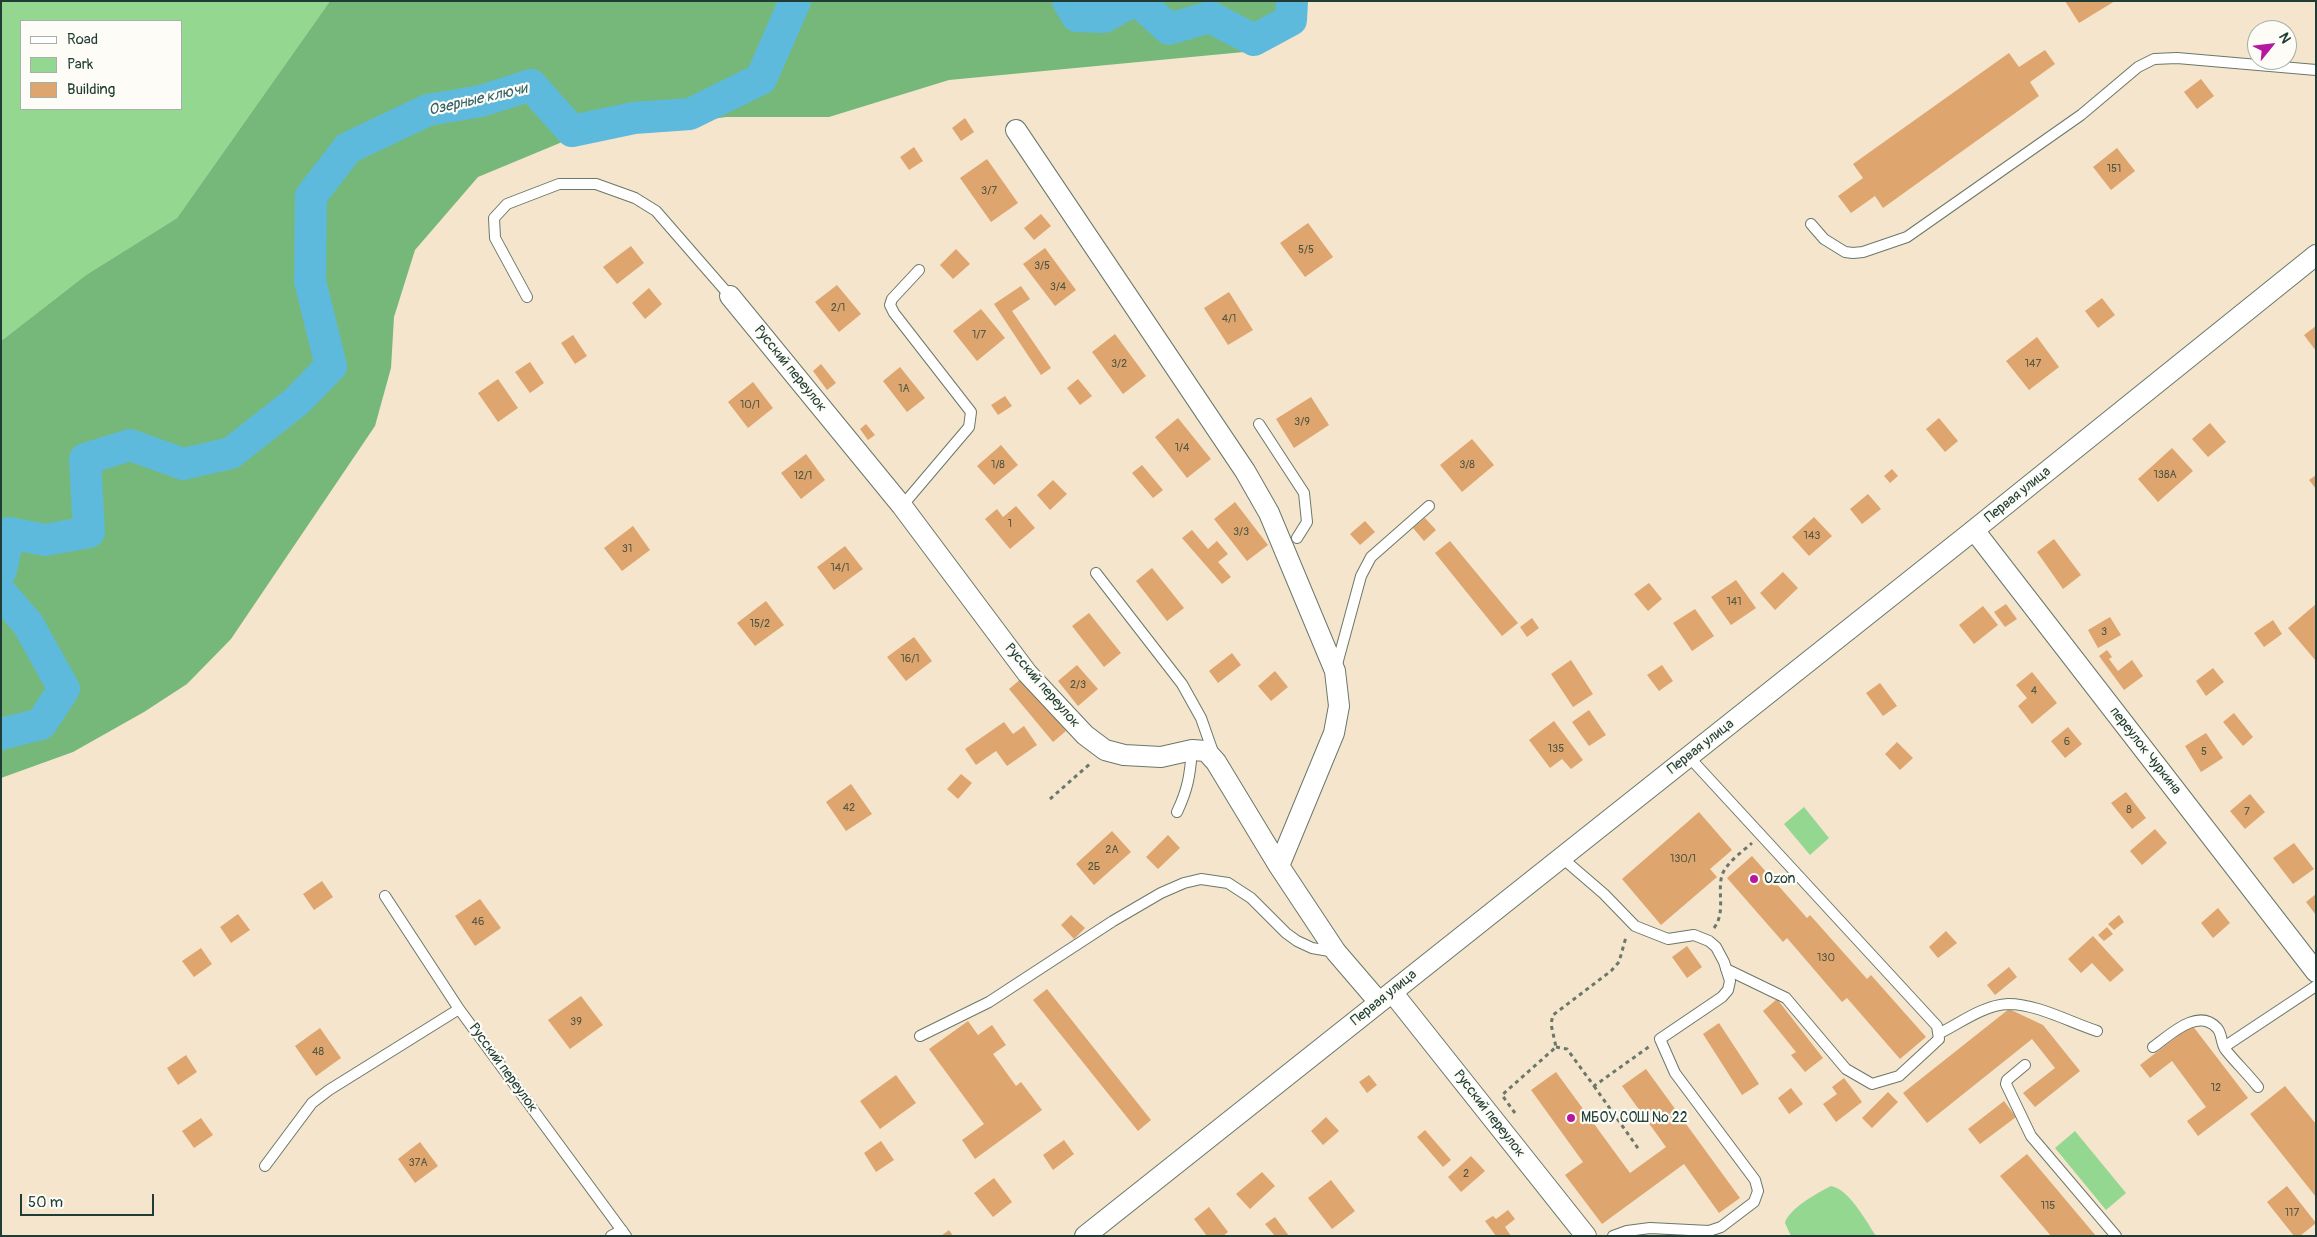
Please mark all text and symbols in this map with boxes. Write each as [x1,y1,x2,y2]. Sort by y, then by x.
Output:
legend [20,20,182,110]
north arrow [2247,20,2297,70]
text: Road [67,30,98,49]
text: N [2275,30,2294,46]
text: Park [67,55,93,74]
text: Building [67,80,115,99]
water label: Озерные ключи [427,80,529,120]
house number: 151 [2107,162,2121,176]
house number: 3/7 [981,184,997,198]
house number: 5/5 [1298,243,1314,257]
house number: 3/5 [1034,259,1050,273]
house number: 3/4 [1050,280,1066,294]
house number: 2/1 [831,301,845,315]
house number: 4/1 [1222,312,1236,326]
street label: Русский переулок [750,323,830,415]
house number: 1/7 [972,328,986,342]
house number: 3/2 [1111,357,1127,371]
house number: 147 [2025,357,2041,371]
house number: 1А [898,382,910,396]
house number: 10/1 [740,398,760,412]
house number: 3/9 [1294,415,1310,429]
house number: 1/4 [1175,441,1189,455]
house number: 1/8 [991,458,1005,472]
house number: 3/8 [1459,458,1475,472]
street label: Первая улица [1982,463,2054,527]
house number: 138А [2153,468,2177,482]
house number: 12/1 [794,469,812,483]
house number: 1 [1008,517,1012,531]
house number: 3/3 [1233,525,1249,539]
house number: 143 [1804,529,1820,543]
house number: 31 [622,542,632,556]
house number: 14/1 [831,561,849,575]
house number: 141 [1727,595,1741,609]
house number: 15/2 [750,617,770,631]
house number: 3 [2101,625,2107,639]
street label: Русский переулок [1001,640,1083,732]
house number: 16/1 [901,652,919,666]
house number: 2/3 [1070,678,1086,692]
house number: 4 [2031,684,2037,698]
street label: переулок Чуркина [2106,704,2184,798]
street label: Первая улица [1664,716,1738,778]
house number: 6 [2064,735,2070,749]
house number: 135 [1548,742,1564,756]
house number: 5 [2201,745,2207,759]
house number: 42 [843,801,855,815]
house number: 8 [2126,803,2132,817]
house number: 7 [2244,805,2250,819]
house number: 2А [1105,843,1119,857]
house number: 130/1 [1670,852,1696,866]
house number: 2Б [1088,860,1100,874]
place label: Ozon [1764,871,1795,887]
marker: Ozon [1748,873,1760,885]
house number: 46 [472,915,484,929]
house number: 130 [1817,951,1835,965]
street label: Первая улица [1348,966,1420,1030]
house number: 39 [570,1015,582,1029]
street label: Русский переулок [465,1020,541,1116]
house number: 48 [312,1045,324,1059]
street label: Русский переулок [1450,1067,1528,1161]
house number: 12 [2211,1081,2221,1095]
place label: МБОУ СОШ № 22 [1581,1110,1687,1126]
marker: МБОУ СОШ № 22 [1565,1112,1577,1124]
house number: 37А [408,1156,428,1170]
house number: 2 [1463,1167,1469,1181]
scale bar [22,1184,156,1216]
text: 50 m [28,1193,63,1212]
house number: 115 [2041,1199,2055,1213]
house number: 117 [2285,1206,2299,1220]

